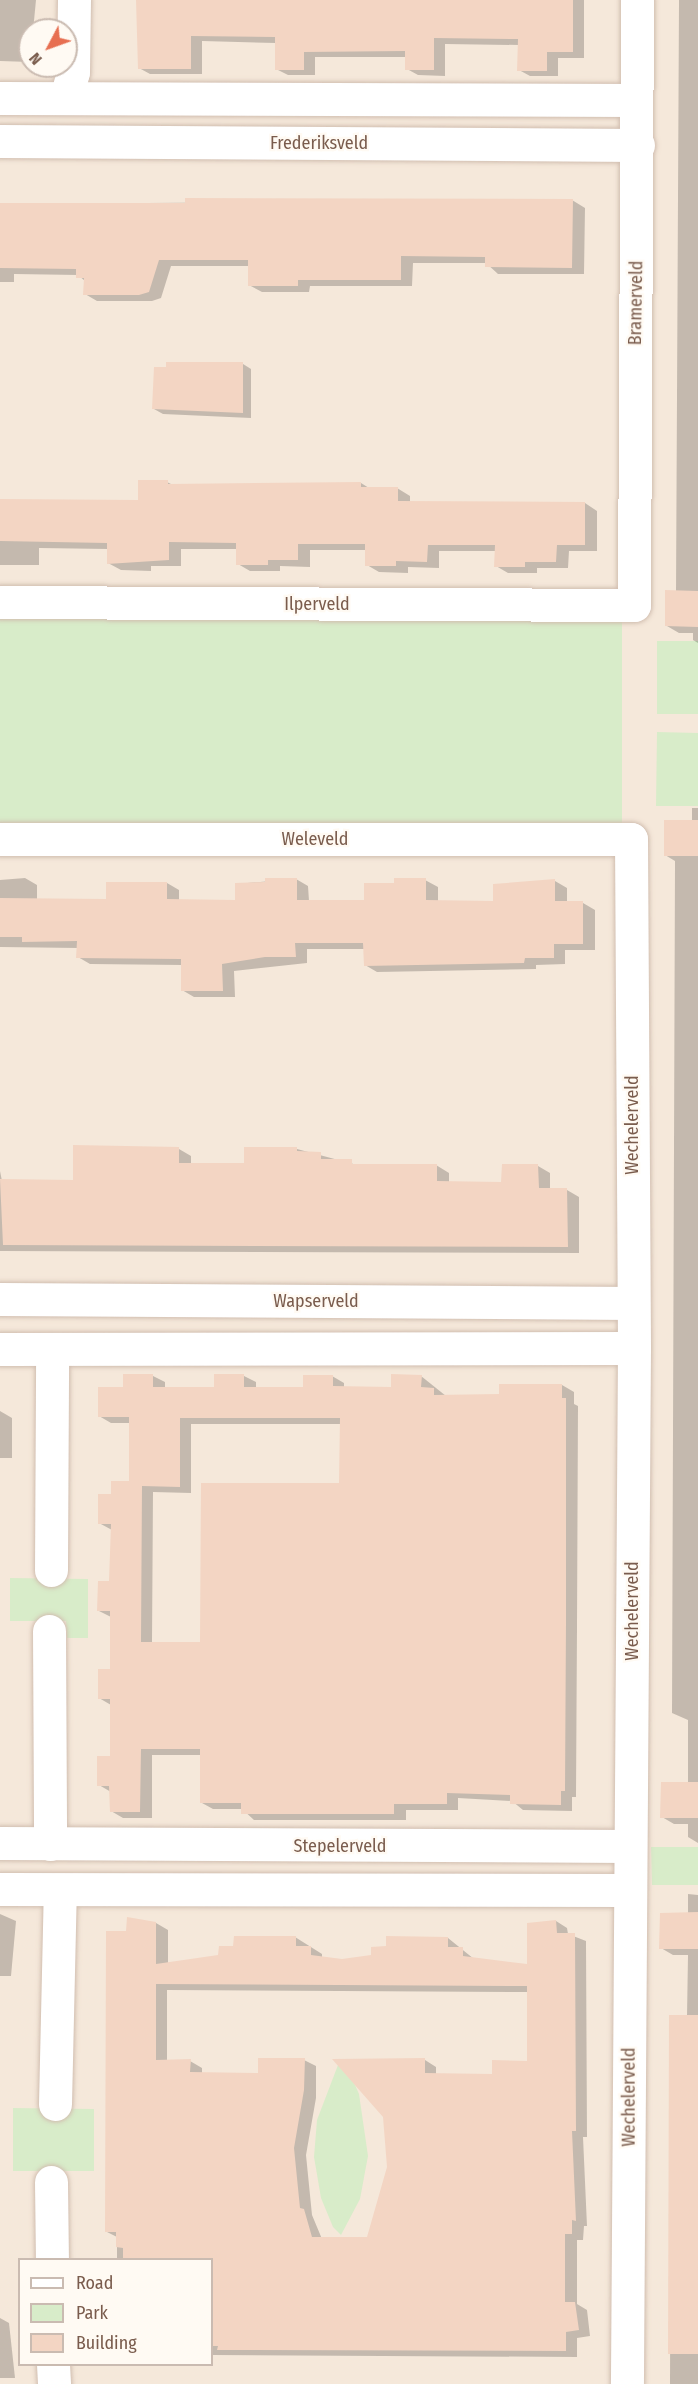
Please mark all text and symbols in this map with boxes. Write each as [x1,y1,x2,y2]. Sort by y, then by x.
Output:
north arrow [18,18,78,78]
text: N [25,49,46,69]
street label: Frederiksveld [270,132,368,154]
street label: Bramerveld [624,261,648,345]
street label: Ilperveld [284,593,350,615]
street label: Weleveld [282,828,348,850]
street label: Wechelerveld [621,1075,643,1175]
street label: Wapserveld [273,1290,359,1312]
street label: Wechelerveld [621,1561,643,1661]
street label: Stepelerveld [294,1835,386,1857]
street label: Wechelerveld [618,2047,640,2147]
legend [18,2258,213,2366]
text: Road [76,2272,113,2294]
text: Park [76,2302,108,2324]
text: Building [76,2332,137,2354]

